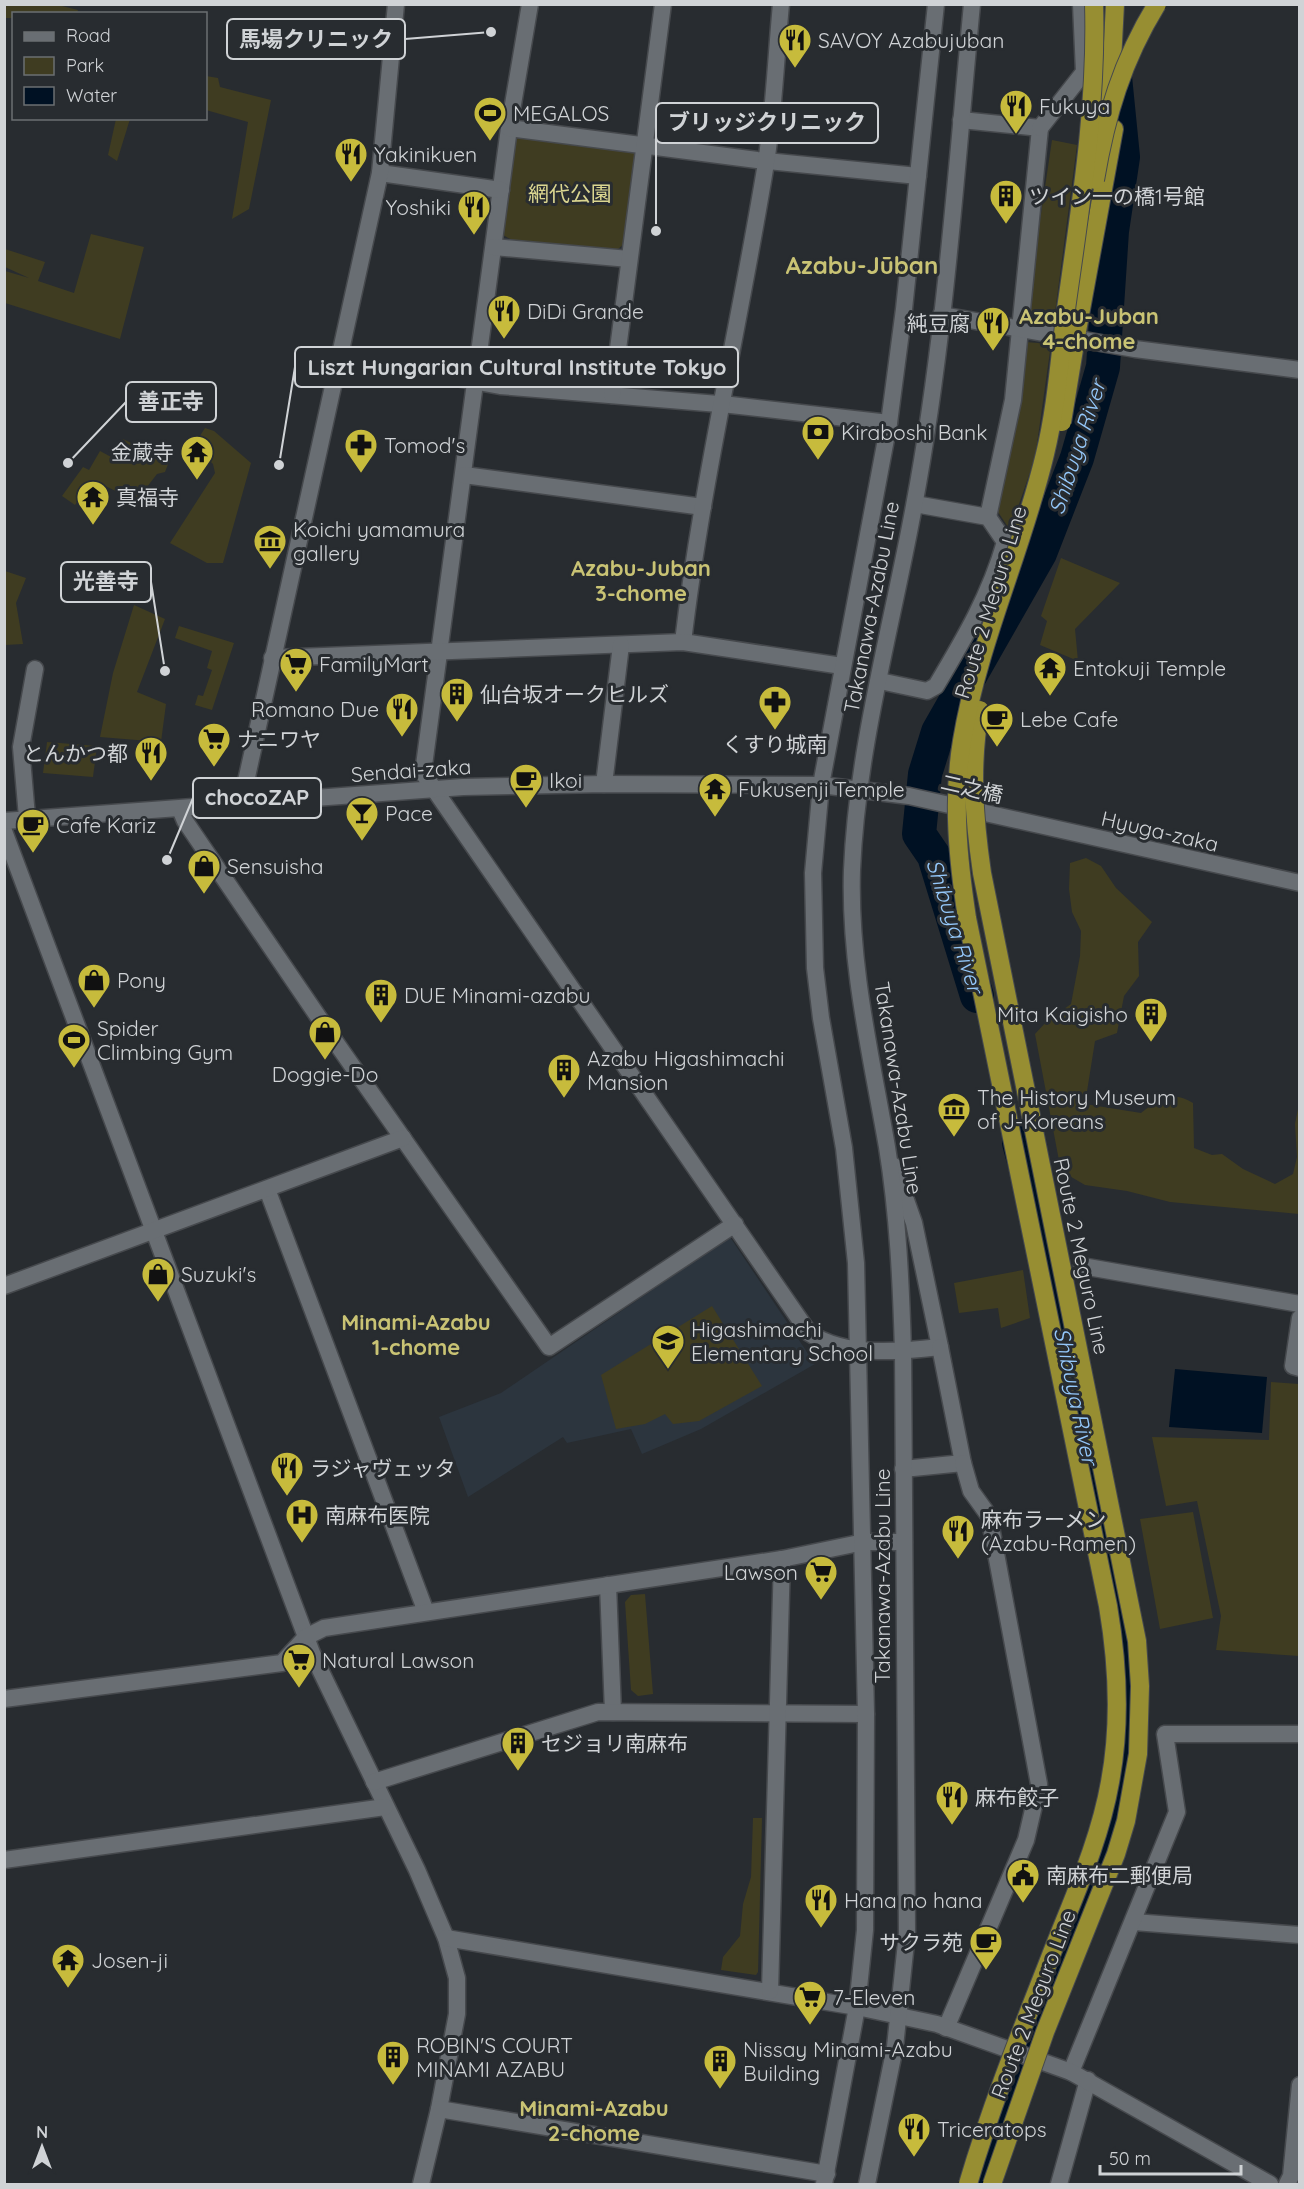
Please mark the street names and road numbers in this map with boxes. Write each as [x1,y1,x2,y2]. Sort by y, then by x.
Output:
street label: Takanawa-Azabu Line [838,499,904,715]
street label: Route 2 Meguro Line [948,502,1032,702]
street label: Sendai-zaka [350,753,472,787]
street label: 二之橋 [938,768,1006,808]
street label: Hyuga-zaka [1099,805,1221,857]
street label: Takanawa-Azabu Line [869,980,929,1196]
street label: Route 2 Meguro Line [1048,1155,1116,1357]
street label: Takanawa-Azabu Line [869,1468,895,1684]
street label: Route 2 Meguro Line [985,1906,1081,2102]

